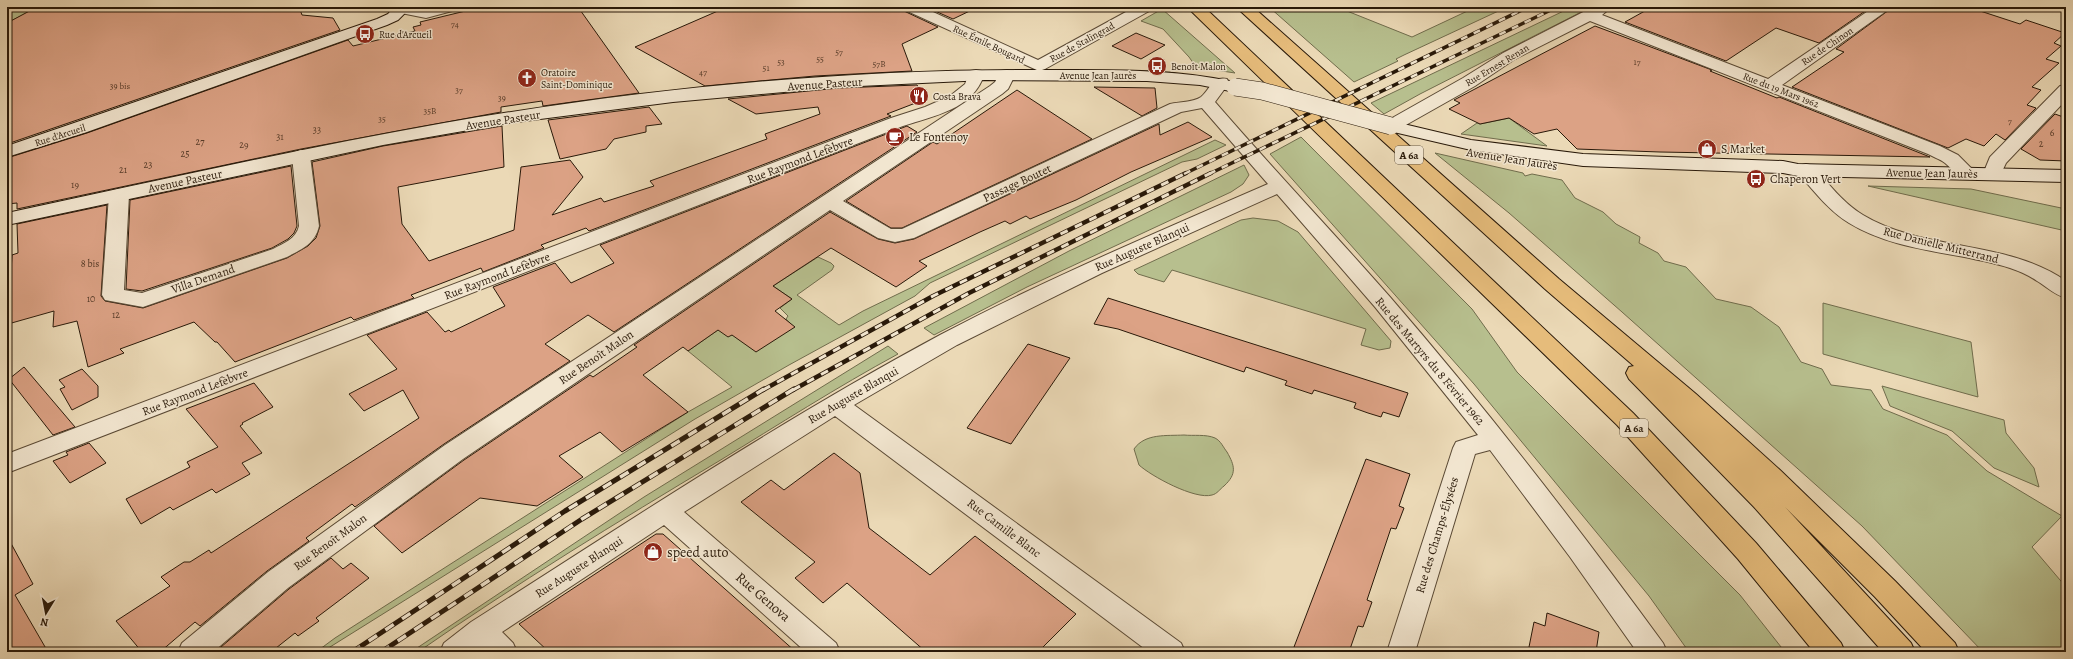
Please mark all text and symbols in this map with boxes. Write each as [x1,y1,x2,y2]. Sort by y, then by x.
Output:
house number: 74 [451,18,459,30]
street label: Rue de Stalingrad [1047,18,1117,65]
street label: Rue Émile Bougard [951,22,1028,67]
bus stop icon: Rue d'Arcueil [354,23,376,45]
street label: Rue de Chinon [1799,24,1856,68]
place label: Rue d'Arcueil [379,28,432,41]
street label: Rue Ernest Renan [1463,41,1532,89]
house number: 57 [835,46,843,58]
house number: 55 [816,53,824,65]
bus stop icon: Benoît Malon [1146,55,1168,77]
house number: 53 [777,56,785,68]
house number: 17 [1634,56,1641,68]
house number: 57B [872,58,886,70]
place label: Benoît Malon [1171,60,1226,73]
house number: 51 [763,62,769,74]
place label: Oratoire Saint-Dominique [541,66,613,91]
house number: 47 [699,66,707,78]
church icon: Oratoire Saint-Dominique [516,67,538,89]
street label: Avenue Jean Jaurès [1059,69,1136,82]
street label: Rue du 19 Mars 1962 [1741,69,1821,111]
street label: Avenue Pasteur [786,73,864,95]
house number: 39 bis [110,80,131,92]
house number: 37 [455,84,463,96]
restaurant icon: Costa Brava [908,85,930,107]
place label: Costa Brava [933,90,981,103]
house number: 39 [498,92,506,104]
house number: 35B [424,105,437,117]
street label: Avenue Pasteur [464,106,542,134]
house number: 35 [378,113,386,125]
house number: 7 [2008,115,2012,127]
street label: Rue d'Arcueil [33,121,88,149]
house number: 33 [313,123,321,136]
cafe icon: Le Fontenoy [884,126,906,148]
house number: 6 [2050,126,2055,139]
place label: Le Fontenoy [909,129,969,145]
house number: 31 [276,130,284,143]
street label: Rue Raymond Lefèbvre [745,132,855,188]
house number: 27 [196,135,205,148]
house number: 2 [2039,137,2044,150]
house number: 29 [239,138,249,151]
shop icon: S Market [1696,138,1718,160]
place label: S Market [1721,141,1765,157]
street label: Avenue Jean Jaurès [1464,144,1559,174]
road number: A 6a [1395,146,1423,164]
house number: 25 [180,147,190,160]
house number: 23 [144,158,152,171]
street label: Passage Boutet [980,160,1054,206]
house number: 21 [119,163,128,176]
street label: Avenue Jean Jaurès [1885,164,1978,182]
street label: Avenue Pasteur [146,165,224,197]
bus stop icon: Chaperon Vert [1745,168,1767,190]
place label: Chaperon Vert [1770,171,1841,187]
house number: 19 [71,178,79,191]
street label: Rue Auguste Blanqui [1092,219,1192,275]
street label: Rue Danielle Mitterrand [1882,223,2001,267]
street label: Rue Raymond Lefèbvre [442,248,552,304]
house number: 8 bis [81,257,99,270]
street label: Villa Demand [168,260,238,298]
house number: 10 [87,292,95,305]
street label: Rue des Martyrs du 8 Février 1962 [1372,294,1489,429]
house number: 12 [112,308,120,321]
street label: Rue Benoît Malon [555,326,637,388]
street label: Rue Auguste Blanqui [805,363,901,427]
street label: Rue Raymond Lefèbvre [140,364,250,420]
road number: A 6a [1620,419,1648,437]
street label: Rue des Champs-Élysées [1412,475,1462,595]
street label: Rue Camille Blanc [964,495,1044,561]
street label: Rue Benoît Malon [290,510,370,574]
street label: Rue Auguste Blanqui [532,533,626,601]
shop icon: speed auto [642,541,664,563]
place label: speed auto [667,543,729,562]
street label: Rue Genova [731,568,795,626]
north arrow [26,593,66,633]
text: N [39,614,50,630]

